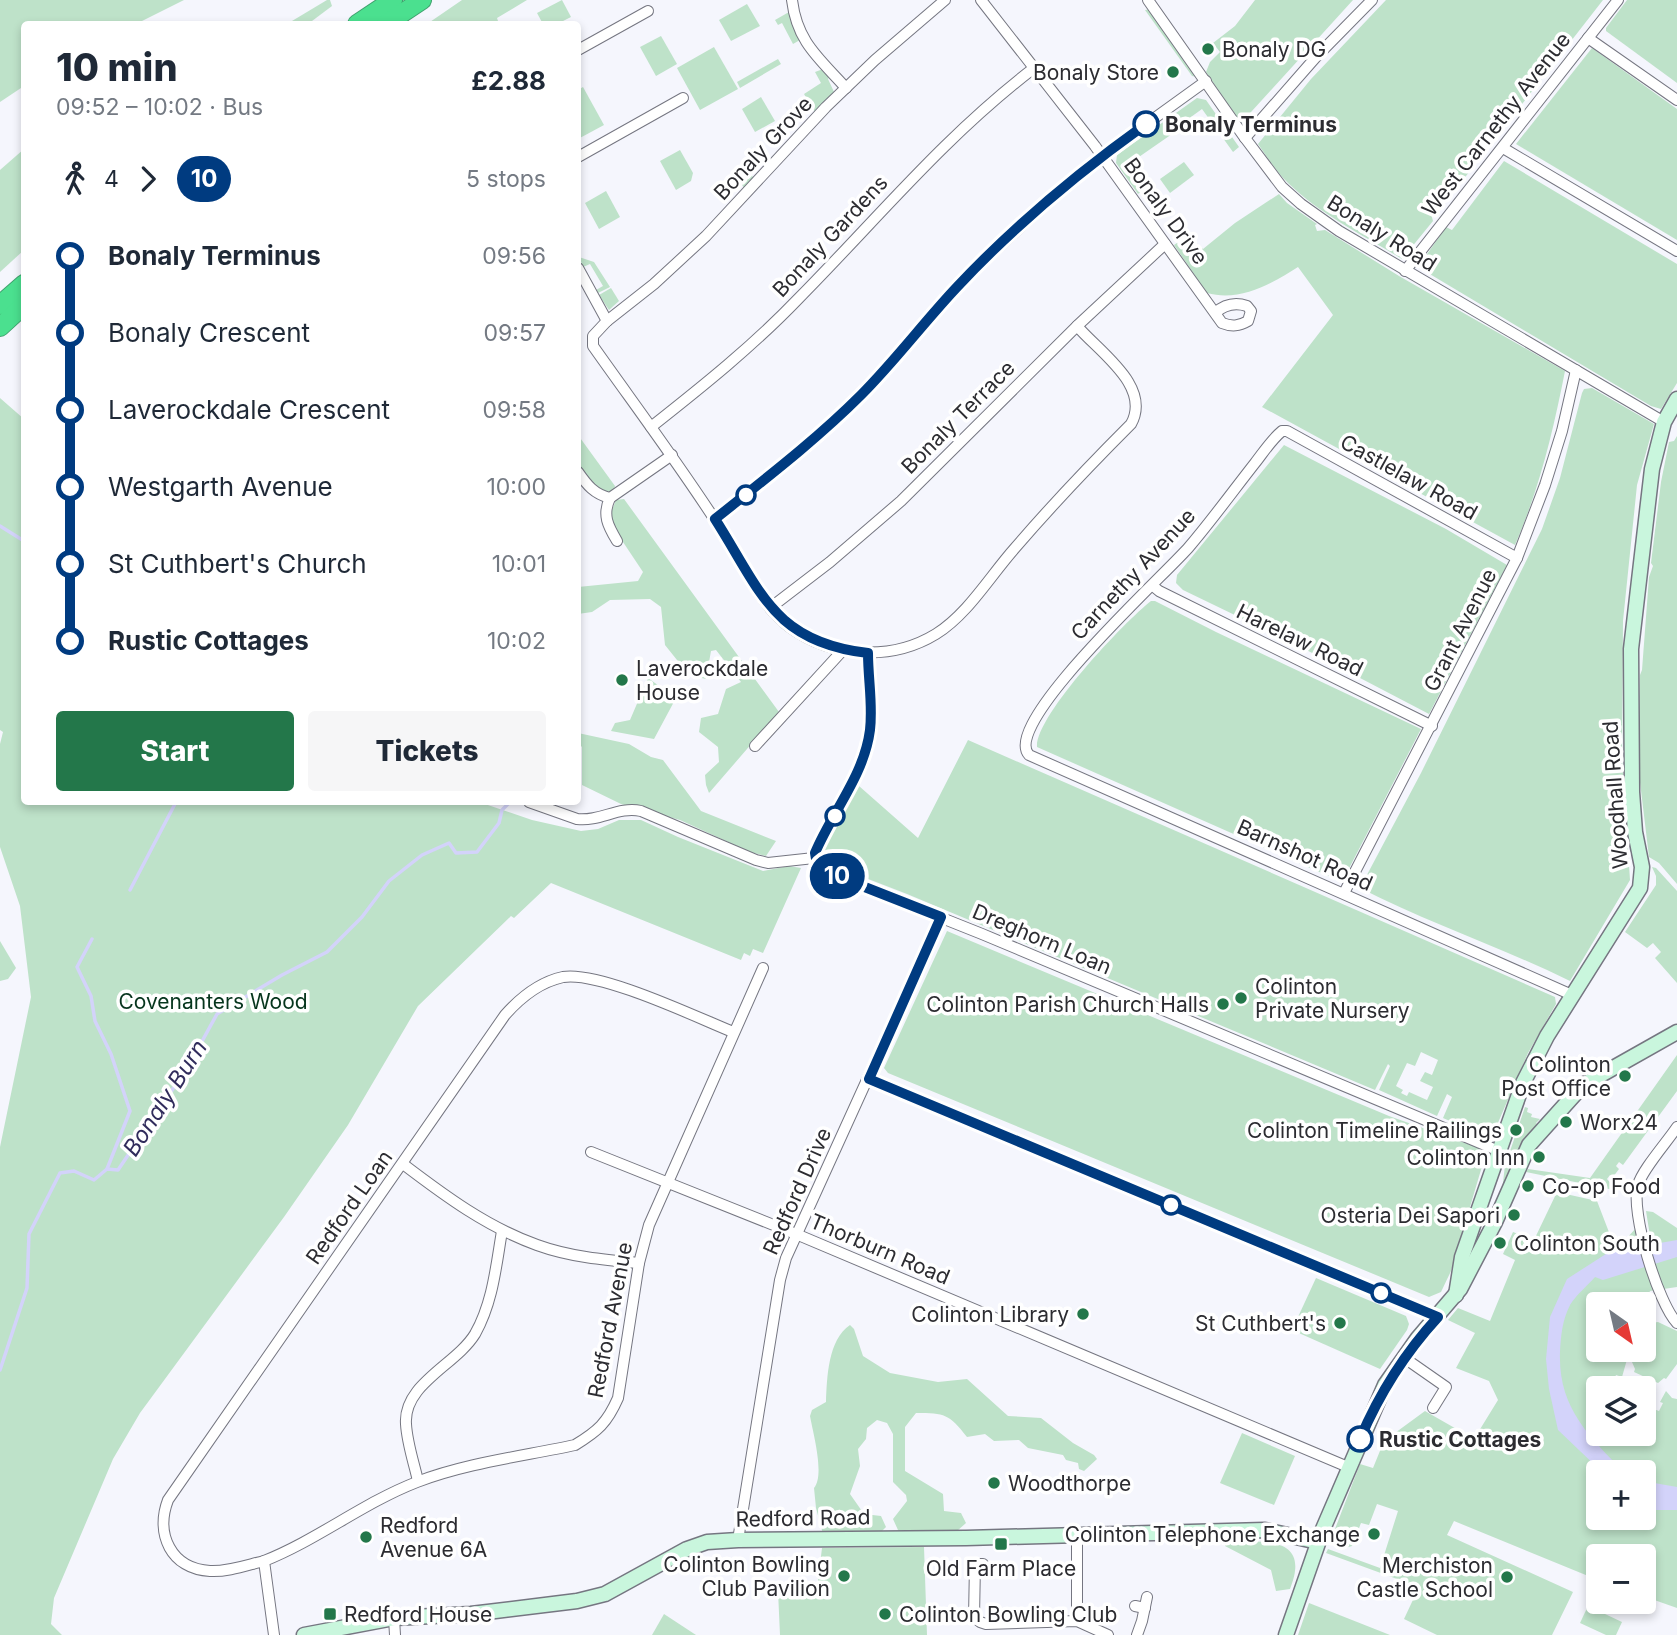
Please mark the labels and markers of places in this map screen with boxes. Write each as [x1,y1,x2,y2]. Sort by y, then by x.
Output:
place label: Bonaly DG [1222,37,1326,62]
marker: Bonaly DG [1200,41,1216,57]
place label: Bonaly Store [1033,60,1159,85]
marker: Bonaly Store [1165,64,1181,80]
marker: Bonaly Terminus [1133,111,1159,137]
place label: Bonaly Terminus [1165,112,1337,137]
unlabelled marker [736,485,756,505]
place label: Laverockdale House [636,656,768,705]
marker: Laverockdale House [614,672,630,688]
unlabelled marker [825,806,845,826]
place label: Colinton Private Nursery [1255,974,1410,1023]
marker: Colinton Private Nursery [1233,990,1249,1006]
place label: Colinton Parish Church Halls [926,992,1209,1017]
marker: Colinton Parish Church Halls [1215,996,1231,1012]
place label: Colinton Post Office [1501,1052,1611,1101]
marker: Colinton Post Office [1617,1068,1633,1084]
place label: Worx24 [1580,1110,1658,1135]
marker: Worx24 [1558,1114,1574,1130]
place label: Colinton Timeline Railings [1247,1118,1502,1143]
marker: Colinton Timeline Railings [1508,1122,1524,1138]
place label: Colinton Inn [1406,1145,1525,1170]
marker: Colinton Inn [1531,1149,1547,1165]
place label: Co-op Food [1542,1174,1661,1199]
marker: Co-op Food [1520,1178,1536,1194]
unlabelled marker [1161,1195,1181,1215]
place label: Osteria Dei Sapori [1321,1203,1500,1228]
marker: Osteria Dei Sapori [1506,1207,1522,1223]
place label: Colinton South [1514,1231,1660,1256]
marker: Colinton South [1492,1235,1508,1251]
unlabelled marker [1371,1283,1391,1303]
place label: Colinton Library [911,1302,1069,1327]
marker: Colinton Library [1075,1306,1091,1322]
place label: St Cuthbert's [1195,1311,1326,1336]
marker: St Cuthbert's [1332,1315,1348,1331]
marker: Rustic Cottages [1347,1426,1373,1452]
place label: Rustic Cottages [1379,1427,1541,1452]
place label: Woodthorpe [1008,1471,1131,1496]
marker: Woodthorpe [986,1475,1002,1491]
place label: Redford Avenue 6A [380,1513,487,1562]
place label: Colinton Telephone Exchange [1065,1522,1360,1547]
marker: Colinton Telephone Exchange [1366,1526,1382,1542]
marker: Redford Avenue 6A [358,1529,374,1545]
marker: Old Farm Place [993,1536,1009,1552]
place label: Colinton Bowling Club Pavilion [663,1552,830,1601]
place label: Merchiston Castle School [1357,1553,1493,1602]
place label: Old Farm Place [926,1556,1076,1581]
marker: Colinton Bowling Club Pavilion [836,1568,852,1584]
marker: Merchiston Castle School [1499,1569,1515,1585]
place label: Redford House [344,1602,492,1627]
place label: Colinton Bowling Club [899,1602,1117,1627]
marker: Redford House [322,1606,338,1622]
marker: Colinton Bowling Club [877,1606,893,1622]

